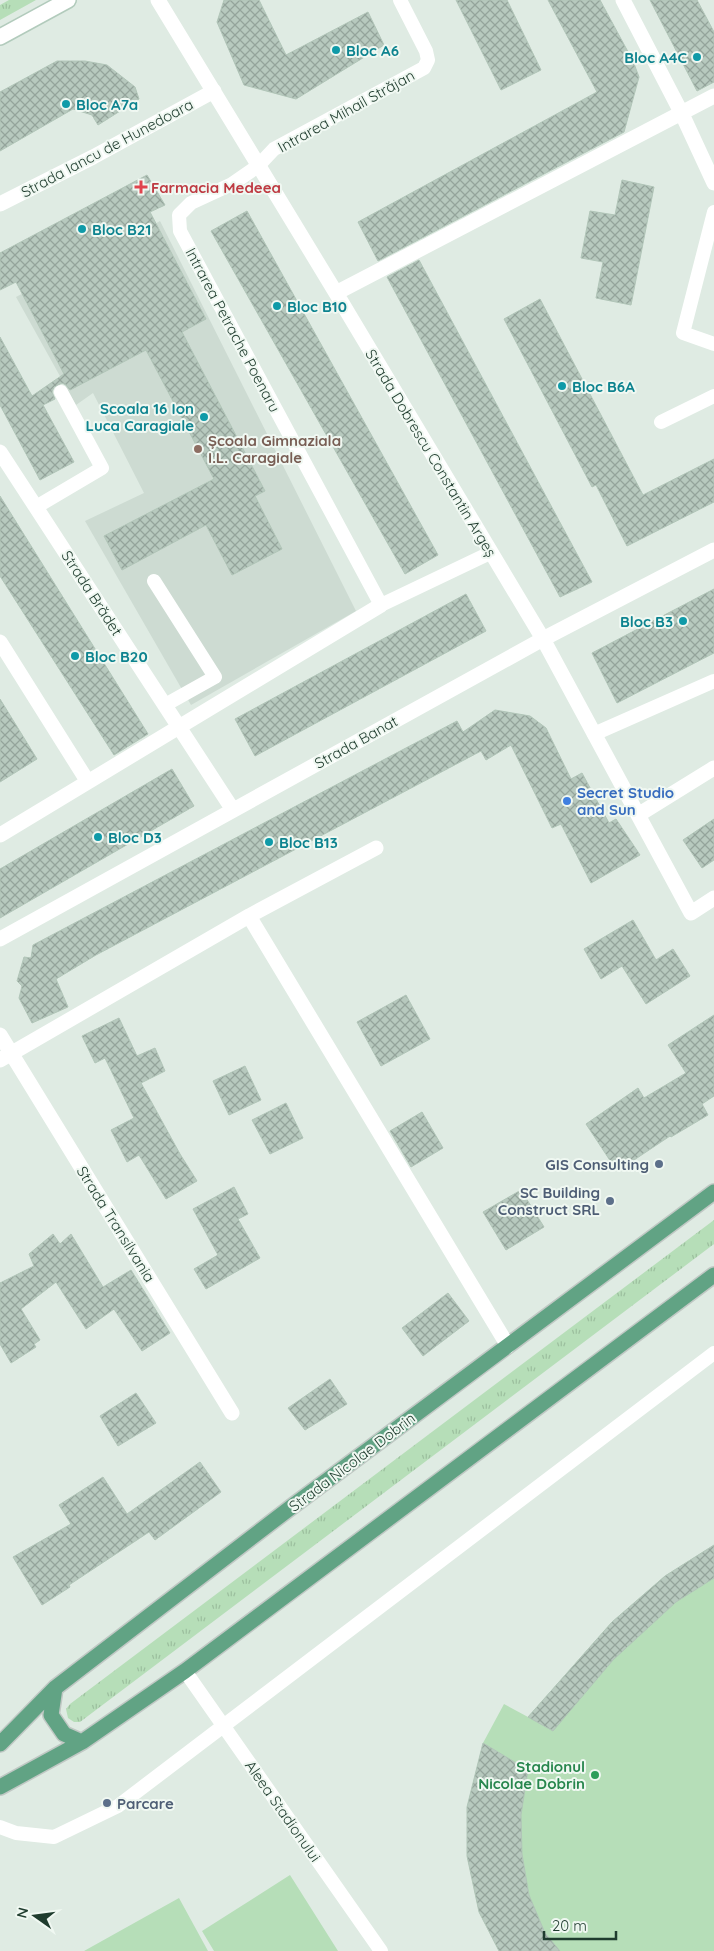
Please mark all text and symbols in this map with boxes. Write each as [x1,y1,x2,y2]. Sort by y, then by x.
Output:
place label: Bloc A6 [346,41,399,60]
marker: Bloc A6 [330,44,342,56]
place label: Bloc A4C [624,48,688,67]
marker: Bloc A4C [691,51,703,63]
street label: Intrarea Mihail Străjan [274,66,418,156]
street label: Strada Iancu de Hunedoara [18,94,196,202]
place label: Bloc A7a [76,95,138,114]
marker: Bloc A7a [60,98,72,110]
place label: Farmacia Medeea [151,178,281,197]
marker: Farmacia Medeea [135,181,147,193]
place label: Bloc B21 [92,220,151,239]
marker: Bloc B21 [76,223,88,235]
street label: Intrarea Petrache Poenaru [182,244,284,416]
place label: Bloc B10 [287,297,347,316]
marker: Bloc B10 [271,300,283,312]
street label: Strada Dobrescu Constantin Argeș [361,346,501,560]
place label: Bloc B6A [572,377,635,396]
marker: Bloc B6A [556,380,568,392]
place label: Scoala 16 Ion Luca Caragiale [85,399,194,435]
marker: Scoala 16 Ion Luca Caragiale [198,411,210,423]
place label: Școala Gimnaziala I.L. Caragiale [208,431,341,467]
marker: Școala Gimnaziala I.L. Caragiale [192,443,204,455]
street label: Strada Brădet [57,547,127,639]
place label: Bloc B3 [620,612,673,631]
marker: Bloc B3 [677,615,689,627]
place label: Bloc B20 [85,647,148,666]
marker: Bloc B20 [69,650,81,662]
street label: Strada Banat [311,711,401,773]
place label: Secret Studio and Sun [577,783,674,819]
marker: Secret Studio and Sun [561,795,573,807]
place label: Bloc D3 [108,828,162,847]
marker: Bloc D3 [92,831,104,843]
place label: Bloc B13 [279,833,338,852]
marker: Bloc B13 [263,836,275,848]
place label: GIS Consulting [545,1155,649,1174]
marker: GIS Consulting [653,1158,665,1170]
street label: Strada Transilvania [73,1162,159,1286]
place label: SC Building Construct SRL [498,1183,600,1219]
marker: SC Building Construct SRL [604,1195,616,1207]
street label: Strada Nicolae Dobrin [285,1408,419,1516]
street label: Aleea Stadionului [241,1757,325,1865]
place label: Stadionul Nicolae Dobrin [478,1757,585,1793]
marker: Stadionul Nicolae Dobrin [589,1769,601,1781]
place label: Parcare [117,1794,174,1813]
marker: Parcare [101,1797,113,1809]
north arrow [10,1891,60,1941]
text: N [12,1906,32,1920]
scale bar [544,1908,616,1940]
text: 20 m [552,1916,587,1935]

